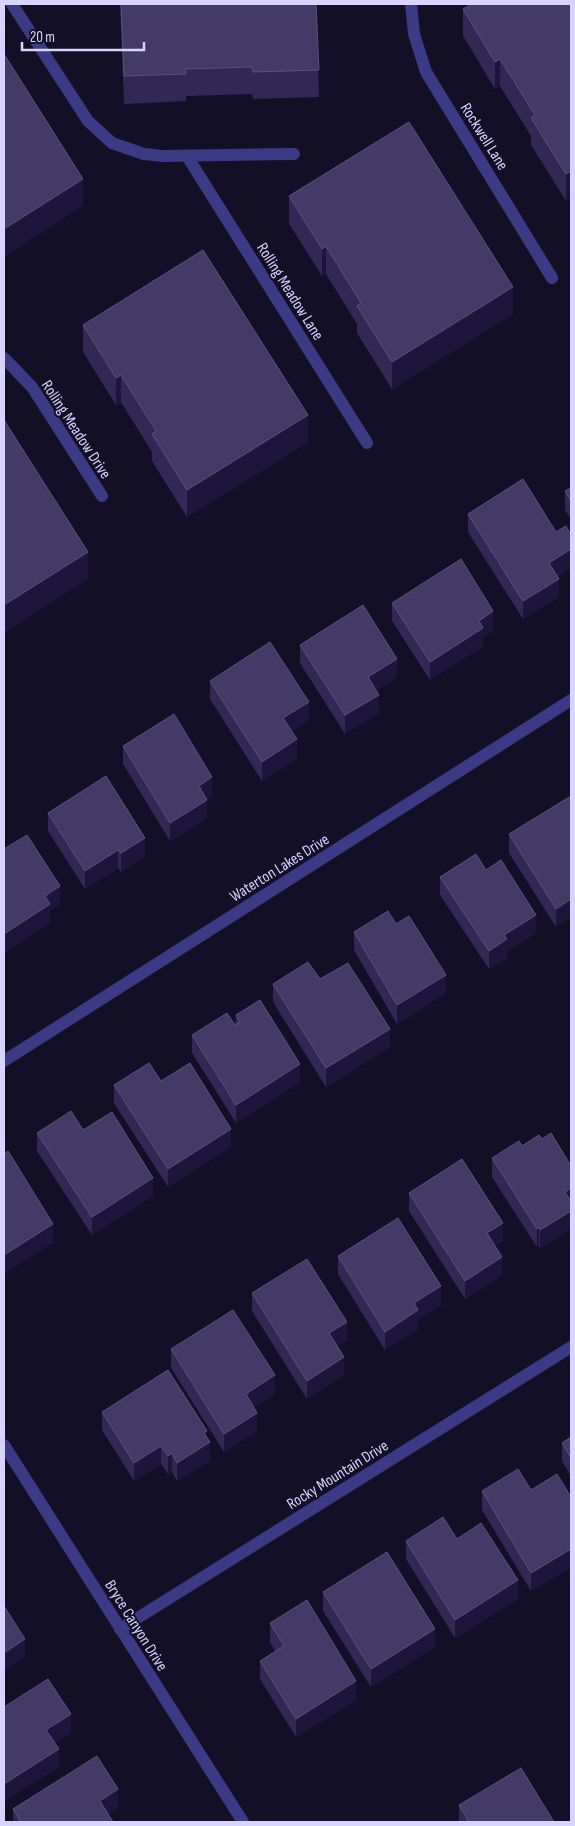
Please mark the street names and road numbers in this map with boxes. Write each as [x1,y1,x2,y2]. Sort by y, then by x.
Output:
street label: Rockwell Lane [456,100,512,174]
street label: Rolling Meadow Lane [252,240,327,344]
street label: Rolling Meadow Drive [37,377,115,483]
street label: Waterton Lakes Drive [227,830,333,906]
street label: Rocky Mountain Drive [284,1436,392,1514]
street label: Bryce Canyon Drive [100,1577,171,1675]

